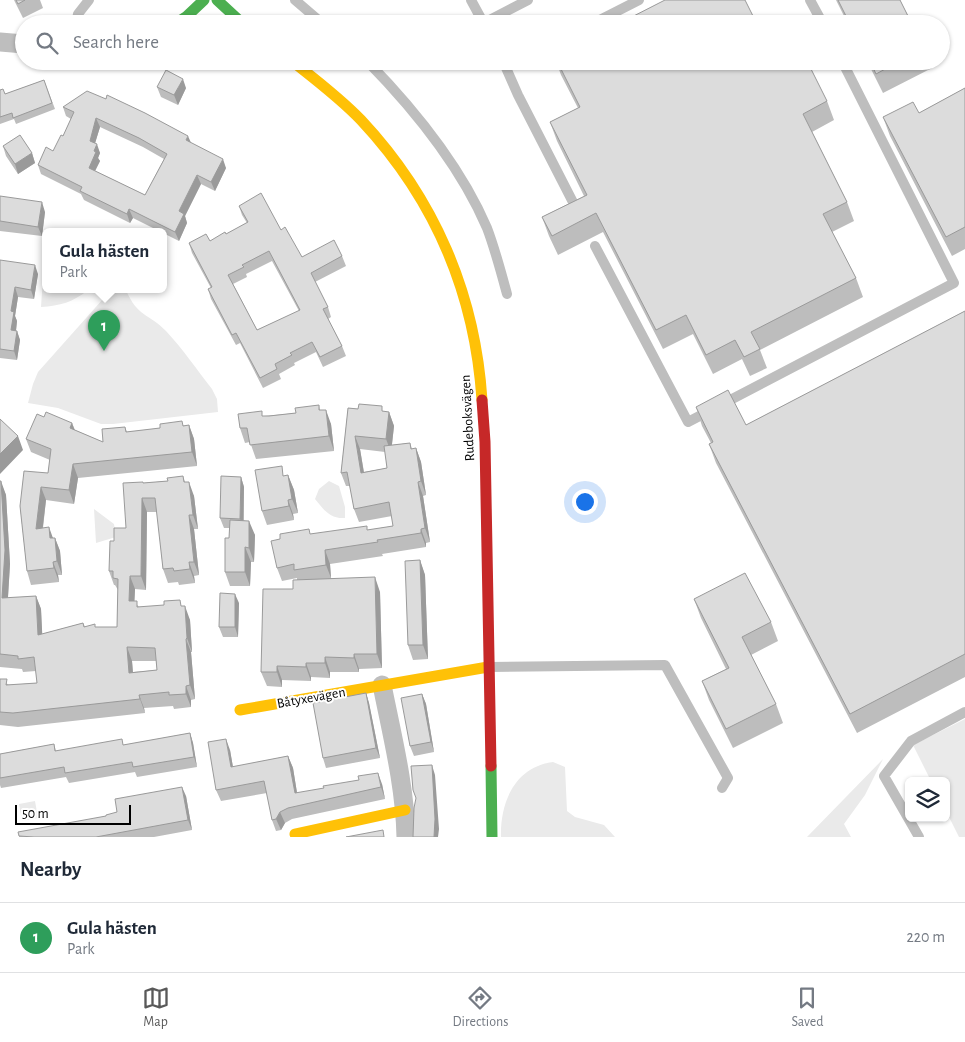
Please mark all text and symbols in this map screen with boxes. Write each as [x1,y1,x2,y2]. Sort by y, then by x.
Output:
search box [15,15,950,70]
icon: search [33,29,61,57]
text: Search here [73,33,159,52]
popup [42,228,167,293]
text: Gula hästen [60,242,149,261]
text: Park [60,264,87,280]
pin: 1 [88,310,120,351]
street label: Rudeboksvägen [459,374,477,462]
your location [572,489,598,515]
street label: Båtyxevägen [276,685,347,711]
map controls [905,777,950,822]
button: layers [905,777,950,822]
scale bar [15,802,131,825]
text: 50 m [22,807,49,821]
text: Nearby [20,859,81,880]
text: Gula hästen [67,919,157,938]
text: 1 [33,929,39,945]
text: 220 m [907,929,945,945]
text: Park [67,941,95,957]
tab: Map [142,984,170,1031]
tab: Directions [453,984,508,1031]
tab: Saved [791,984,823,1031]

